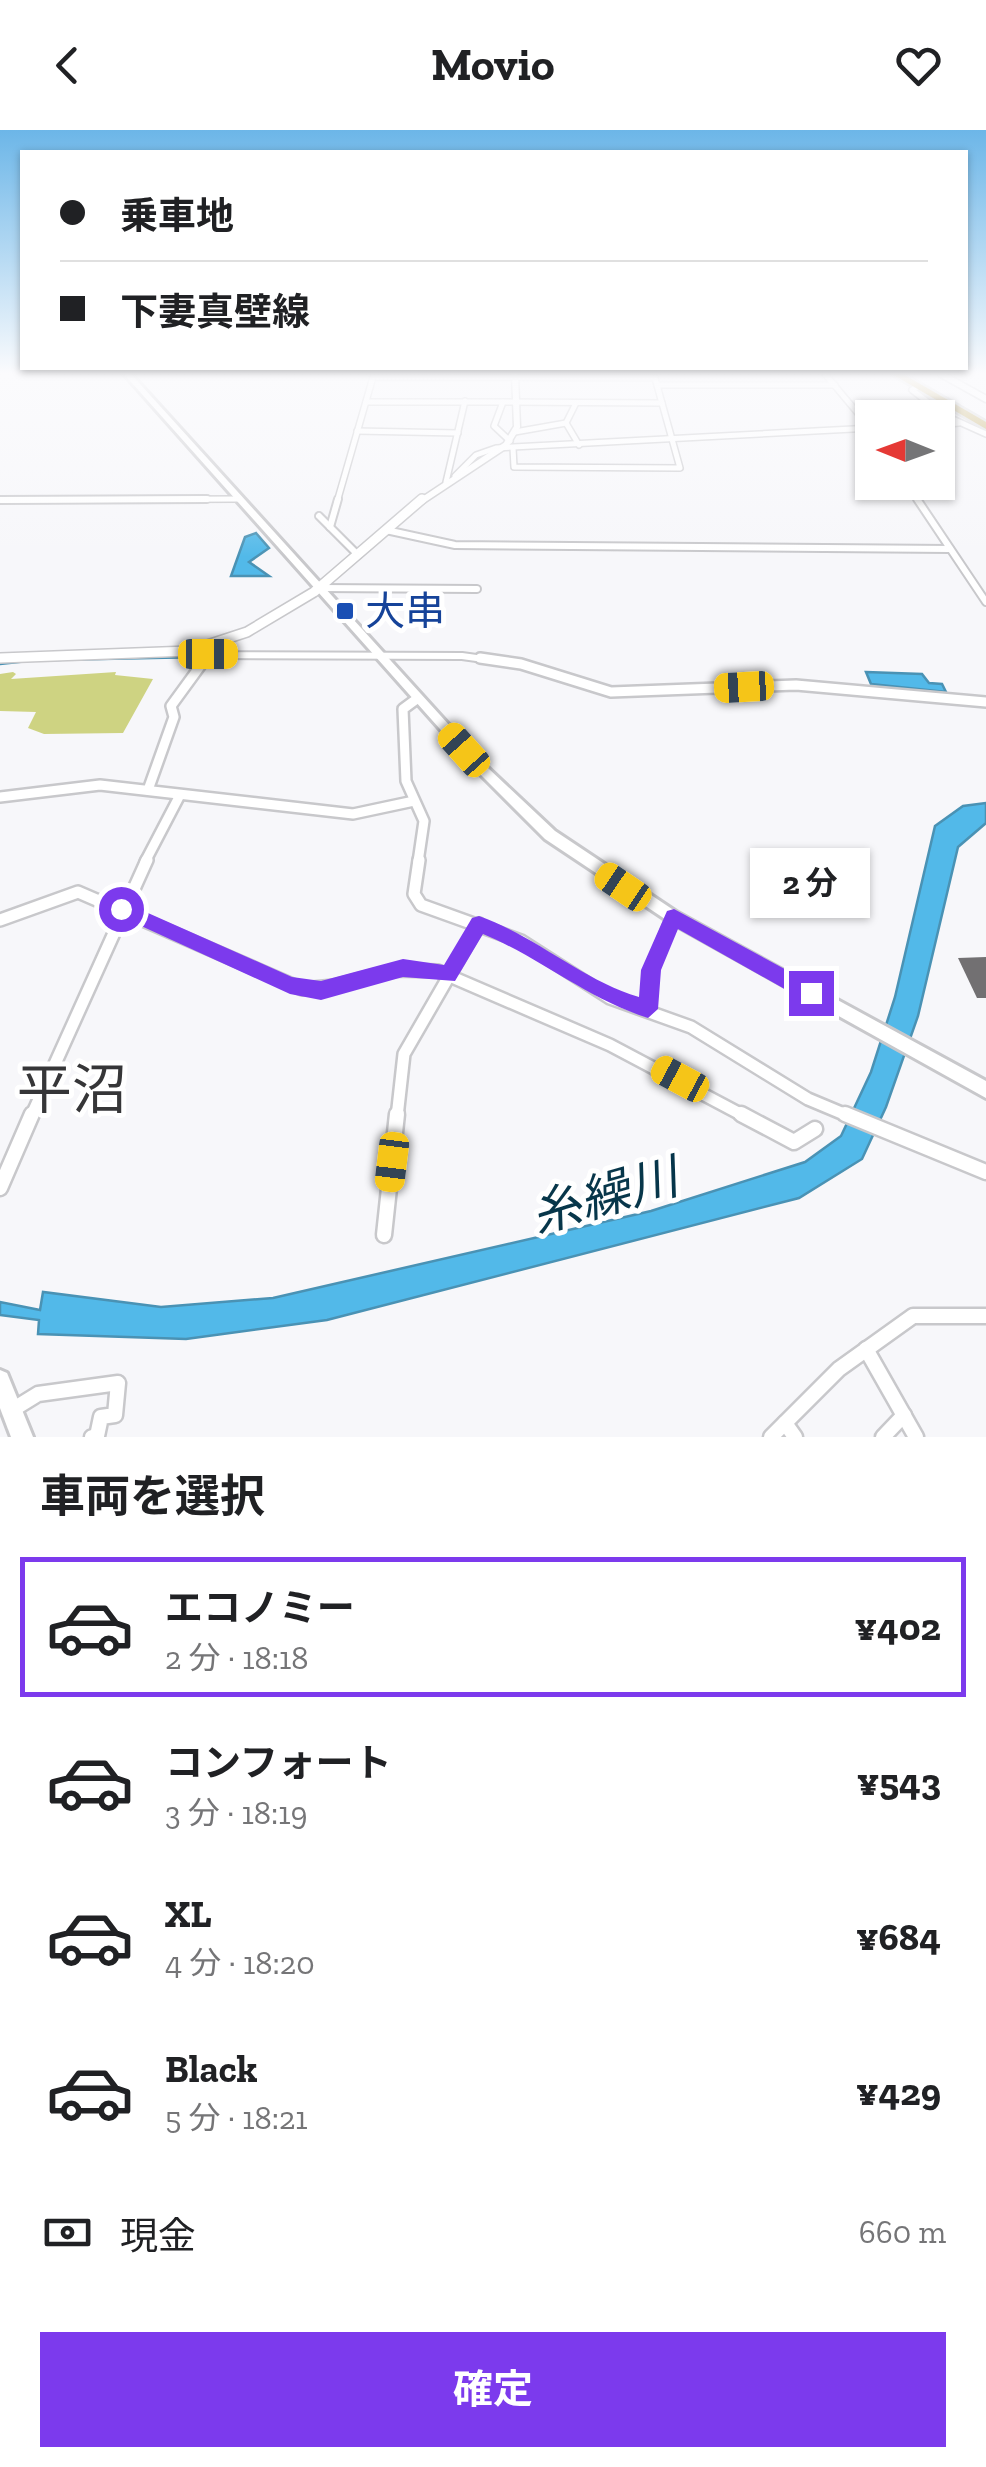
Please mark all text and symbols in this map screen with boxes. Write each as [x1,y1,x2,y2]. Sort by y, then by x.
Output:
icon: back [40,38,95,93]
text: Movio [431,38,555,92]
icon: heart [891,38,946,93]
text: 乗車地 [120,193,234,239]
text: 下妻真壁線 [120,289,310,335]
north arrow [855,400,955,500]
map controls [855,400,955,500]
place label: 大串 [365,587,445,635]
marker: 大串 [334,600,356,622]
car [178,639,238,669]
car [713,670,775,704]
car [433,718,495,782]
callout: 2 分 [751,848,871,918]
car [590,858,656,916]
text: 2 分 [782,864,838,902]
route start [99,887,144,932]
route end [789,971,834,1016]
car [646,1052,714,1106]
district label: 平沼 [17,1057,127,1123]
car [373,1130,411,1194]
water label: 糸繰川 [524,1145,689,1245]
text: 車両を選択 [40,1470,265,1524]
icon: car [45,1582,135,1672]
text: エコノミー [165,1585,355,1631]
text: ¥402 [854,1604,941,1650]
text: 2 分 · 18:18 [165,1639,309,1677]
icon: car [45,1737,135,1827]
text: コンフォート [165,1740,392,1786]
text: ¥543 [857,1759,941,1805]
text: 3 分 · 18:19 [165,1794,307,1832]
text: XL [165,1891,212,1937]
icon: car [45,1892,135,1982]
text: ¥684 [856,1914,941,1960]
text: 4 分 · 18:20 [165,1944,315,1982]
text: Black [165,2046,258,2092]
icon: car [45,2047,135,2137]
text: ¥429 [856,2069,941,2115]
text: 5 分 · 18:21 [165,2099,308,2137]
icon: cash [40,2205,95,2260]
text: 現金 [120,2213,196,2259]
text: 660 m [859,2213,946,2251]
button: 確定 [40,2332,946,2447]

